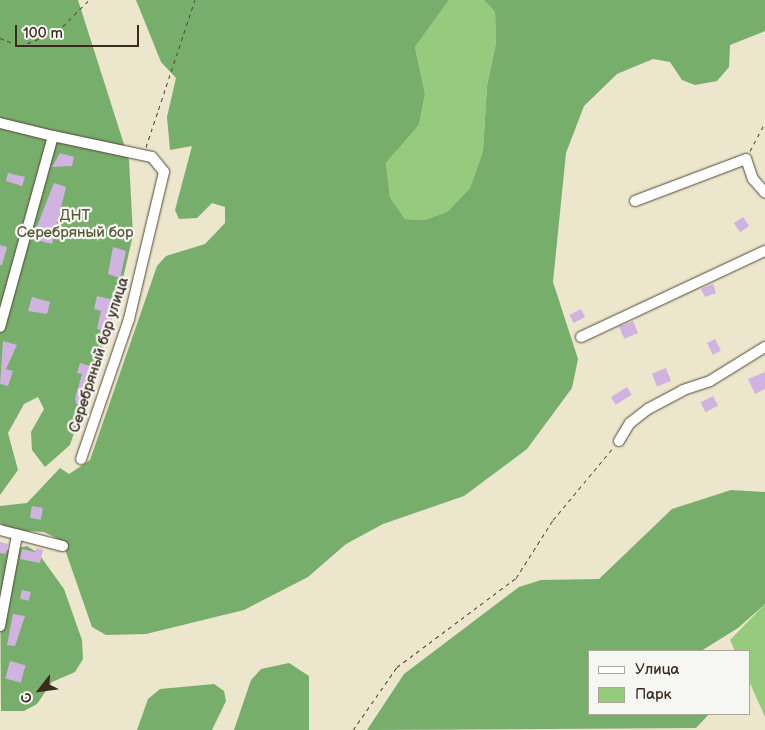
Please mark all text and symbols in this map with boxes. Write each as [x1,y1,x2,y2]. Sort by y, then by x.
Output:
scale bar [18,15,141,47]
text: 100 m [23,24,63,43]
park label: ДНТ Серебряный бор [17,206,133,241]
street label: Серебряный бор улица [65,275,133,435]
legend [588,650,750,715]
text: Улица [635,660,679,679]
north arrow [15,665,65,715]
text: Парк [635,685,672,704]
text: С [17,689,36,706]

